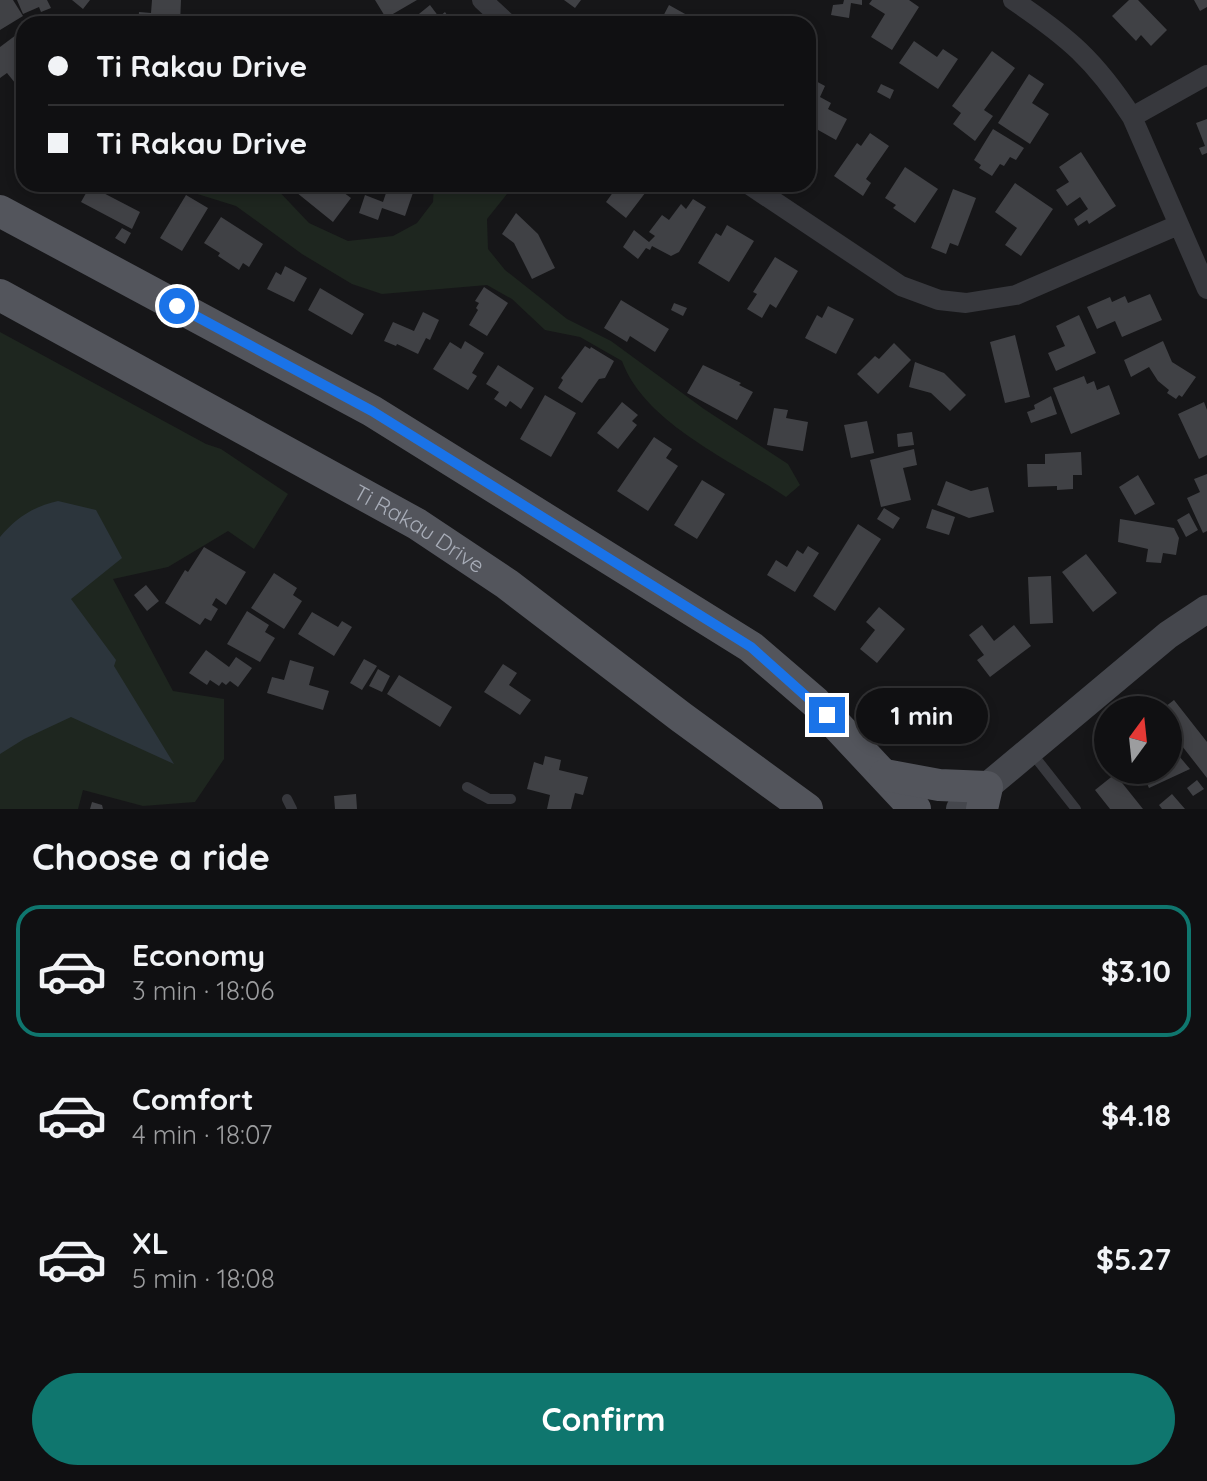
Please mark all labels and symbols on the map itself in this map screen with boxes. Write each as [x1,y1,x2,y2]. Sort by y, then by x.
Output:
route start [159,288,195,324]
street label: Ti Rakau Drive [349,478,490,579]
callout: 1 min [855,687,987,743]
north arrow [1094,696,1182,784]
route end [809,697,845,733]

